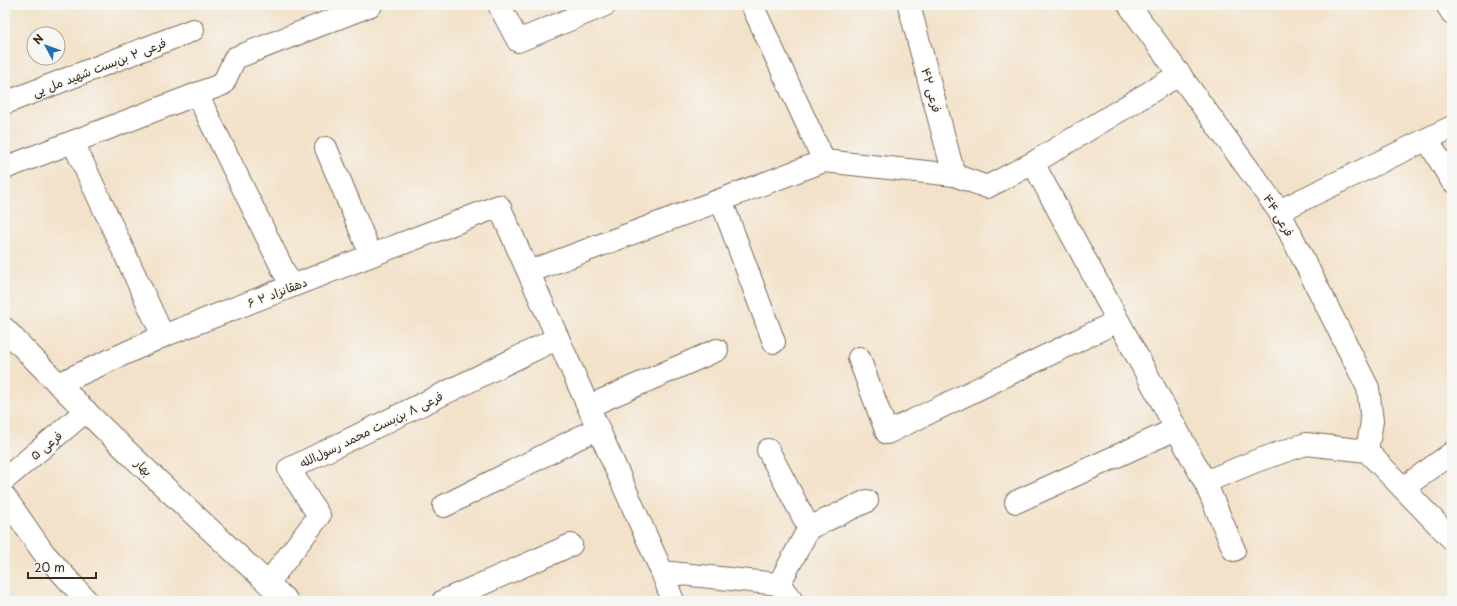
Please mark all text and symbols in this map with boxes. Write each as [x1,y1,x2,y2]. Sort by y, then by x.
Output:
north arrow [26,26,66,66]
text: N [29,30,48,48]
street label: فرعی ۲ بن‌بست شهید مل یی [29,33,169,101]
street label: فرعی ۴۲ [917,66,947,114]
street label: فرعی ۴۴ [1259,190,1299,240]
street label: ۶ دهقانزاد ۲ [244,272,310,312]
street label: فرعی ۸ بن‌بست محمد رسول‌الله [296,386,446,472]
street label: فرعی ۵ [26,426,66,464]
street label: بهار [130,453,157,480]
scale bar [28,554,96,580]
text: 20 m [34,558,65,576]

